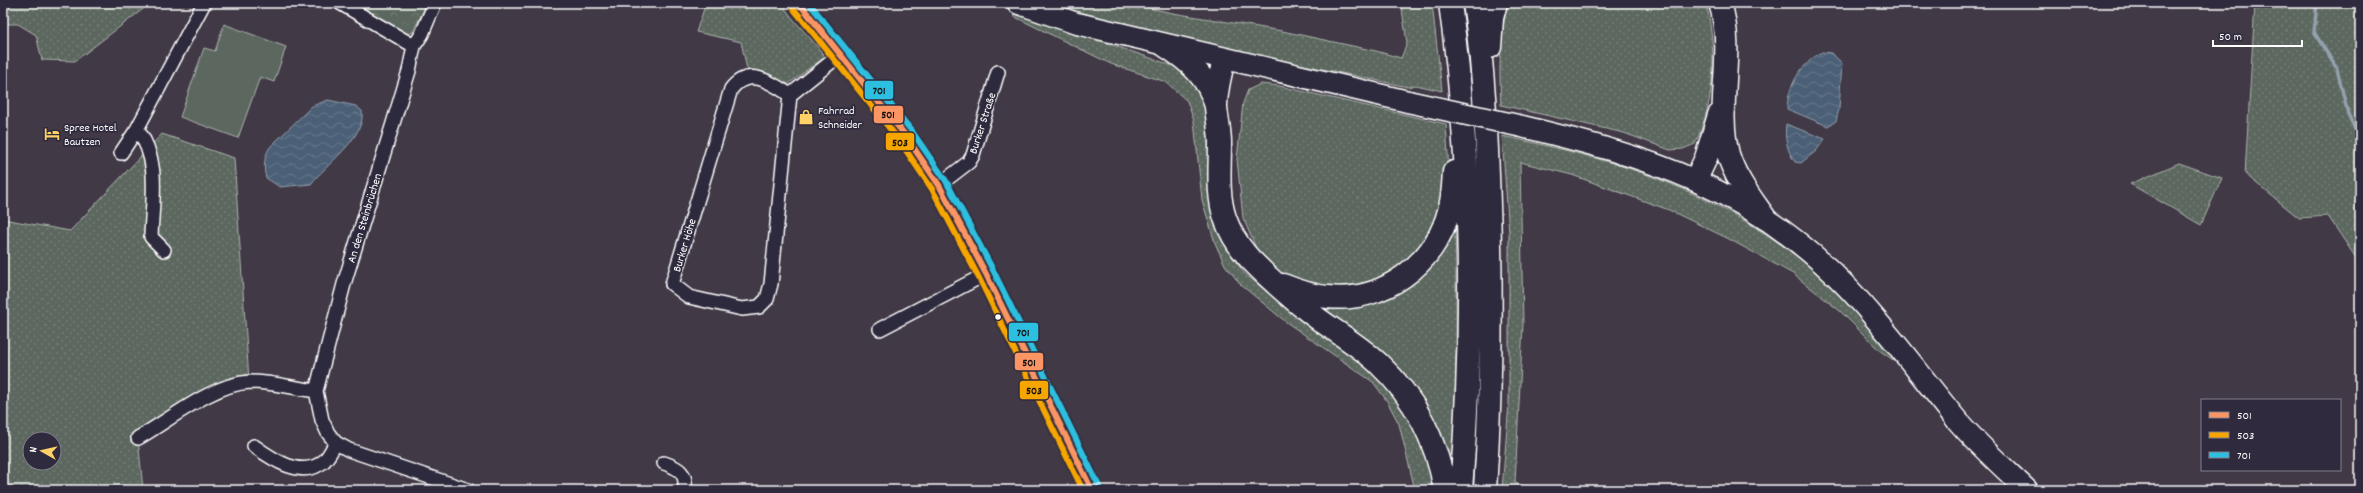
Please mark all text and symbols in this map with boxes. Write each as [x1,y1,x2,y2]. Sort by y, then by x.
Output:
scale bar [2213,22,2302,48]
text: 50 m [2219,29,2242,46]
line badge: 701 [864,80,894,100]
text: 701 [873,84,885,100]
street label: Burker Straße [966,91,1001,156]
place label: Fahrrad Schneider [818,103,863,134]
line badge: 501 [873,105,904,124]
shop icon: Fahrrad Schneider [797,108,815,126]
text: 501 [881,108,895,124]
place label: Spree Hotel Bautzen [64,120,117,151]
hotel icon: Spree Hotel Bautzen [43,125,61,143]
line badge: 503 [885,132,915,151]
text: 503 [892,136,908,152]
street label: An den Steinbrüchen [344,171,387,265]
street label: Burker Höhe [669,217,702,274]
unlabelled marker [993,312,1003,322]
line badge: 701 [1008,322,1039,342]
text: 701 [1017,326,1029,342]
line badge: 501 [1014,352,1044,371]
text: 501 [1022,356,1036,372]
line badge: 503 [1019,380,1049,400]
text: 503 [1026,384,1042,400]
legend [2201,399,2341,471]
text: 501 [2237,408,2252,425]
text: 503 [2237,428,2254,445]
north arrow [22,431,62,471]
text: N [26,446,42,454]
text: 701 [2237,448,2251,465]

